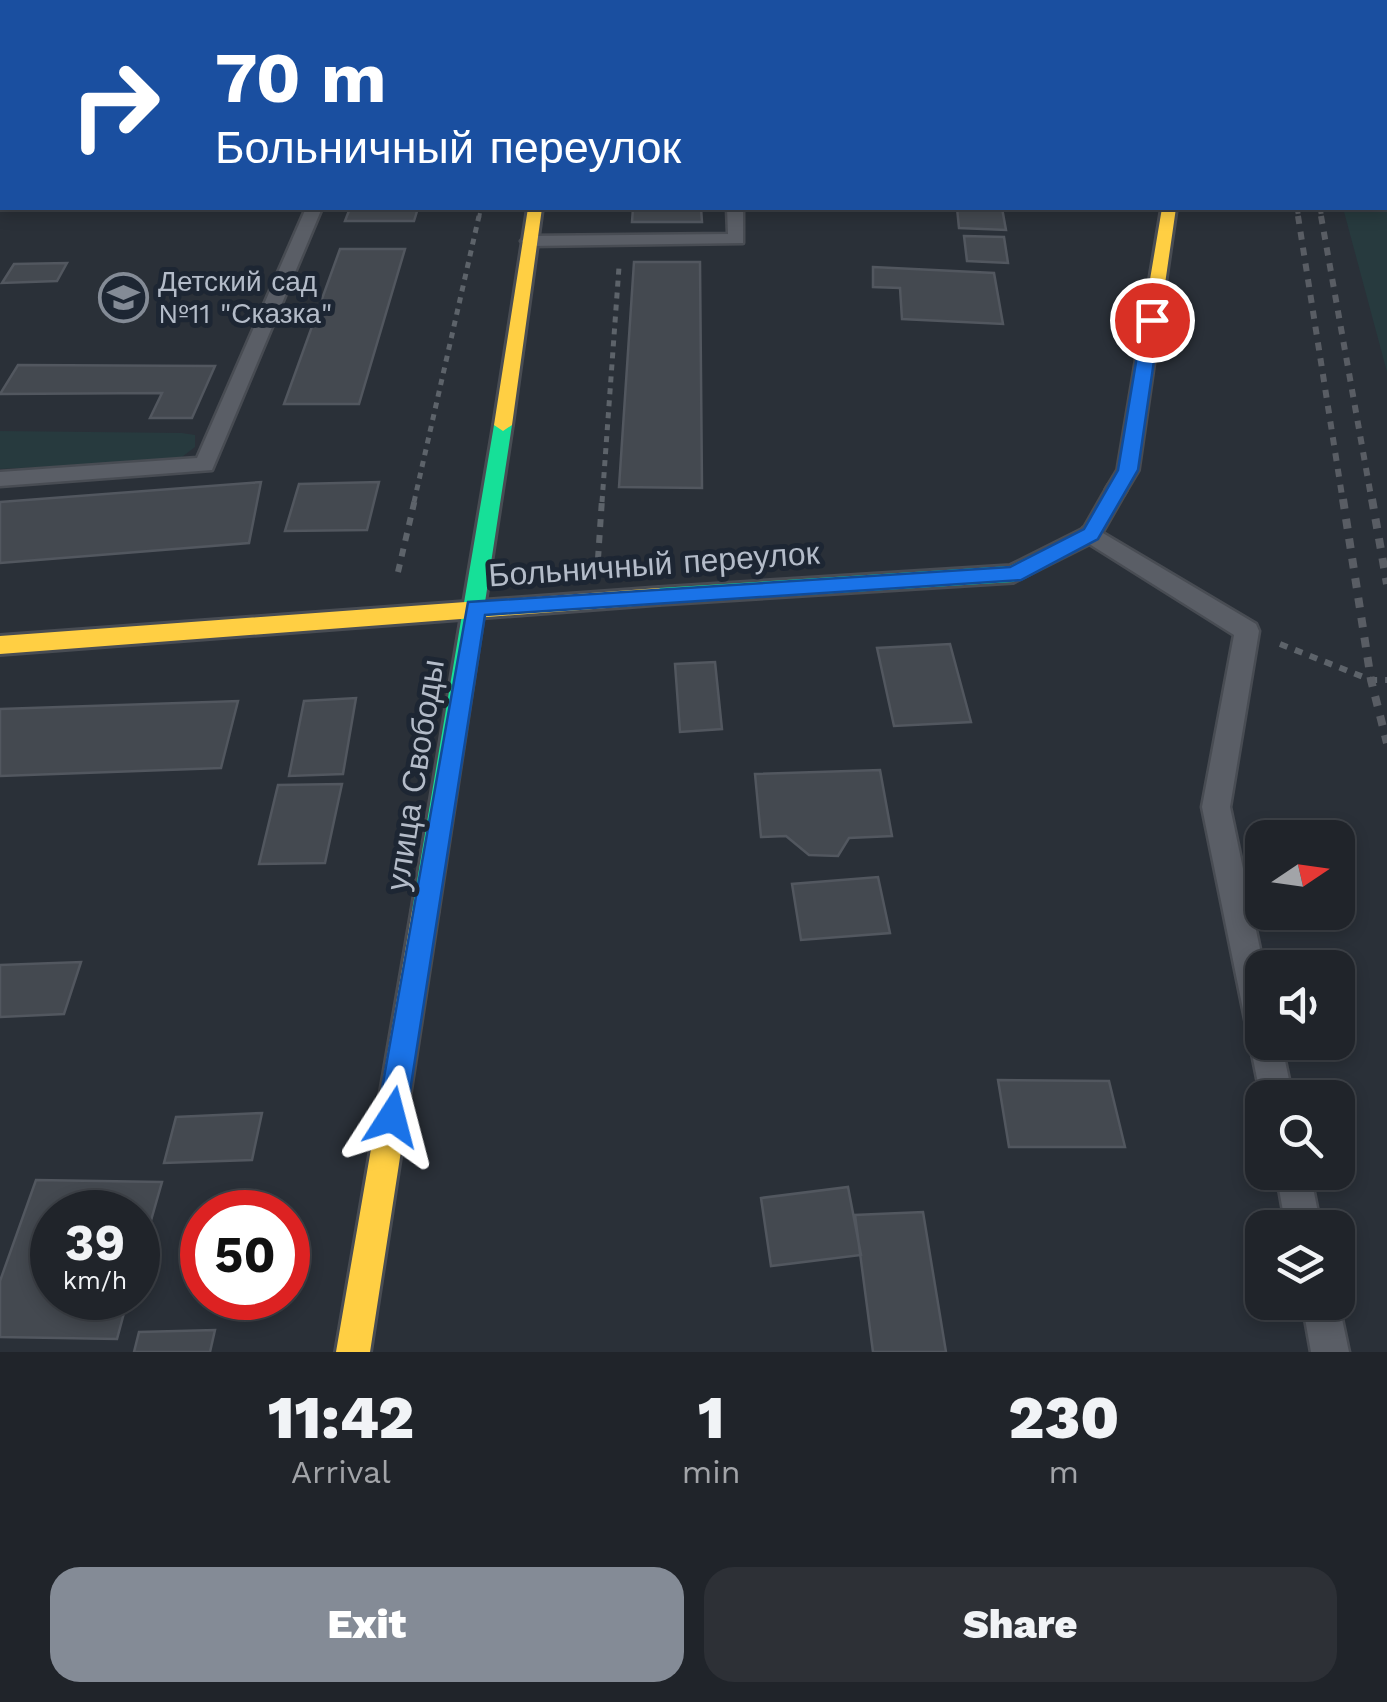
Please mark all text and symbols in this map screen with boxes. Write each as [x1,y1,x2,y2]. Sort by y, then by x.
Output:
text: 70 m [215,37,387,119]
icon: right [50,40,180,170]
text: Больничный переулок [215,121,681,174]
place label: Детский сад №11 "Сказка" [158,265,332,330]
school or university icon: Детский сад №11 "Сказка" [97,271,149,323]
pin [1110,278,1195,363]
icon: arrive [1125,293,1180,348]
street label: Больничный переулок [487,533,822,595]
street label: улица Свободы [378,657,452,893]
north arrow [1245,820,1355,930]
map controls [1245,820,1355,1320]
button: sound [1245,950,1355,1060]
position arrow [340,1065,444,1169]
button: search [1245,1080,1355,1190]
speed limit sign: 50 [180,1190,310,1320]
button: layers [1245,1210,1355,1320]
text: 39 [65,1213,125,1272]
text: km/h [63,1266,127,1295]
text: 11:42 [268,1382,414,1453]
text: 1 [698,1382,725,1453]
text: 230 [1008,1382,1119,1453]
text: Arrival [291,1453,391,1491]
text: min [682,1453,741,1491]
text: m [1049,1453,1079,1491]
button: Exit [50,1567,684,1682]
button: Share [704,1567,1337,1682]

